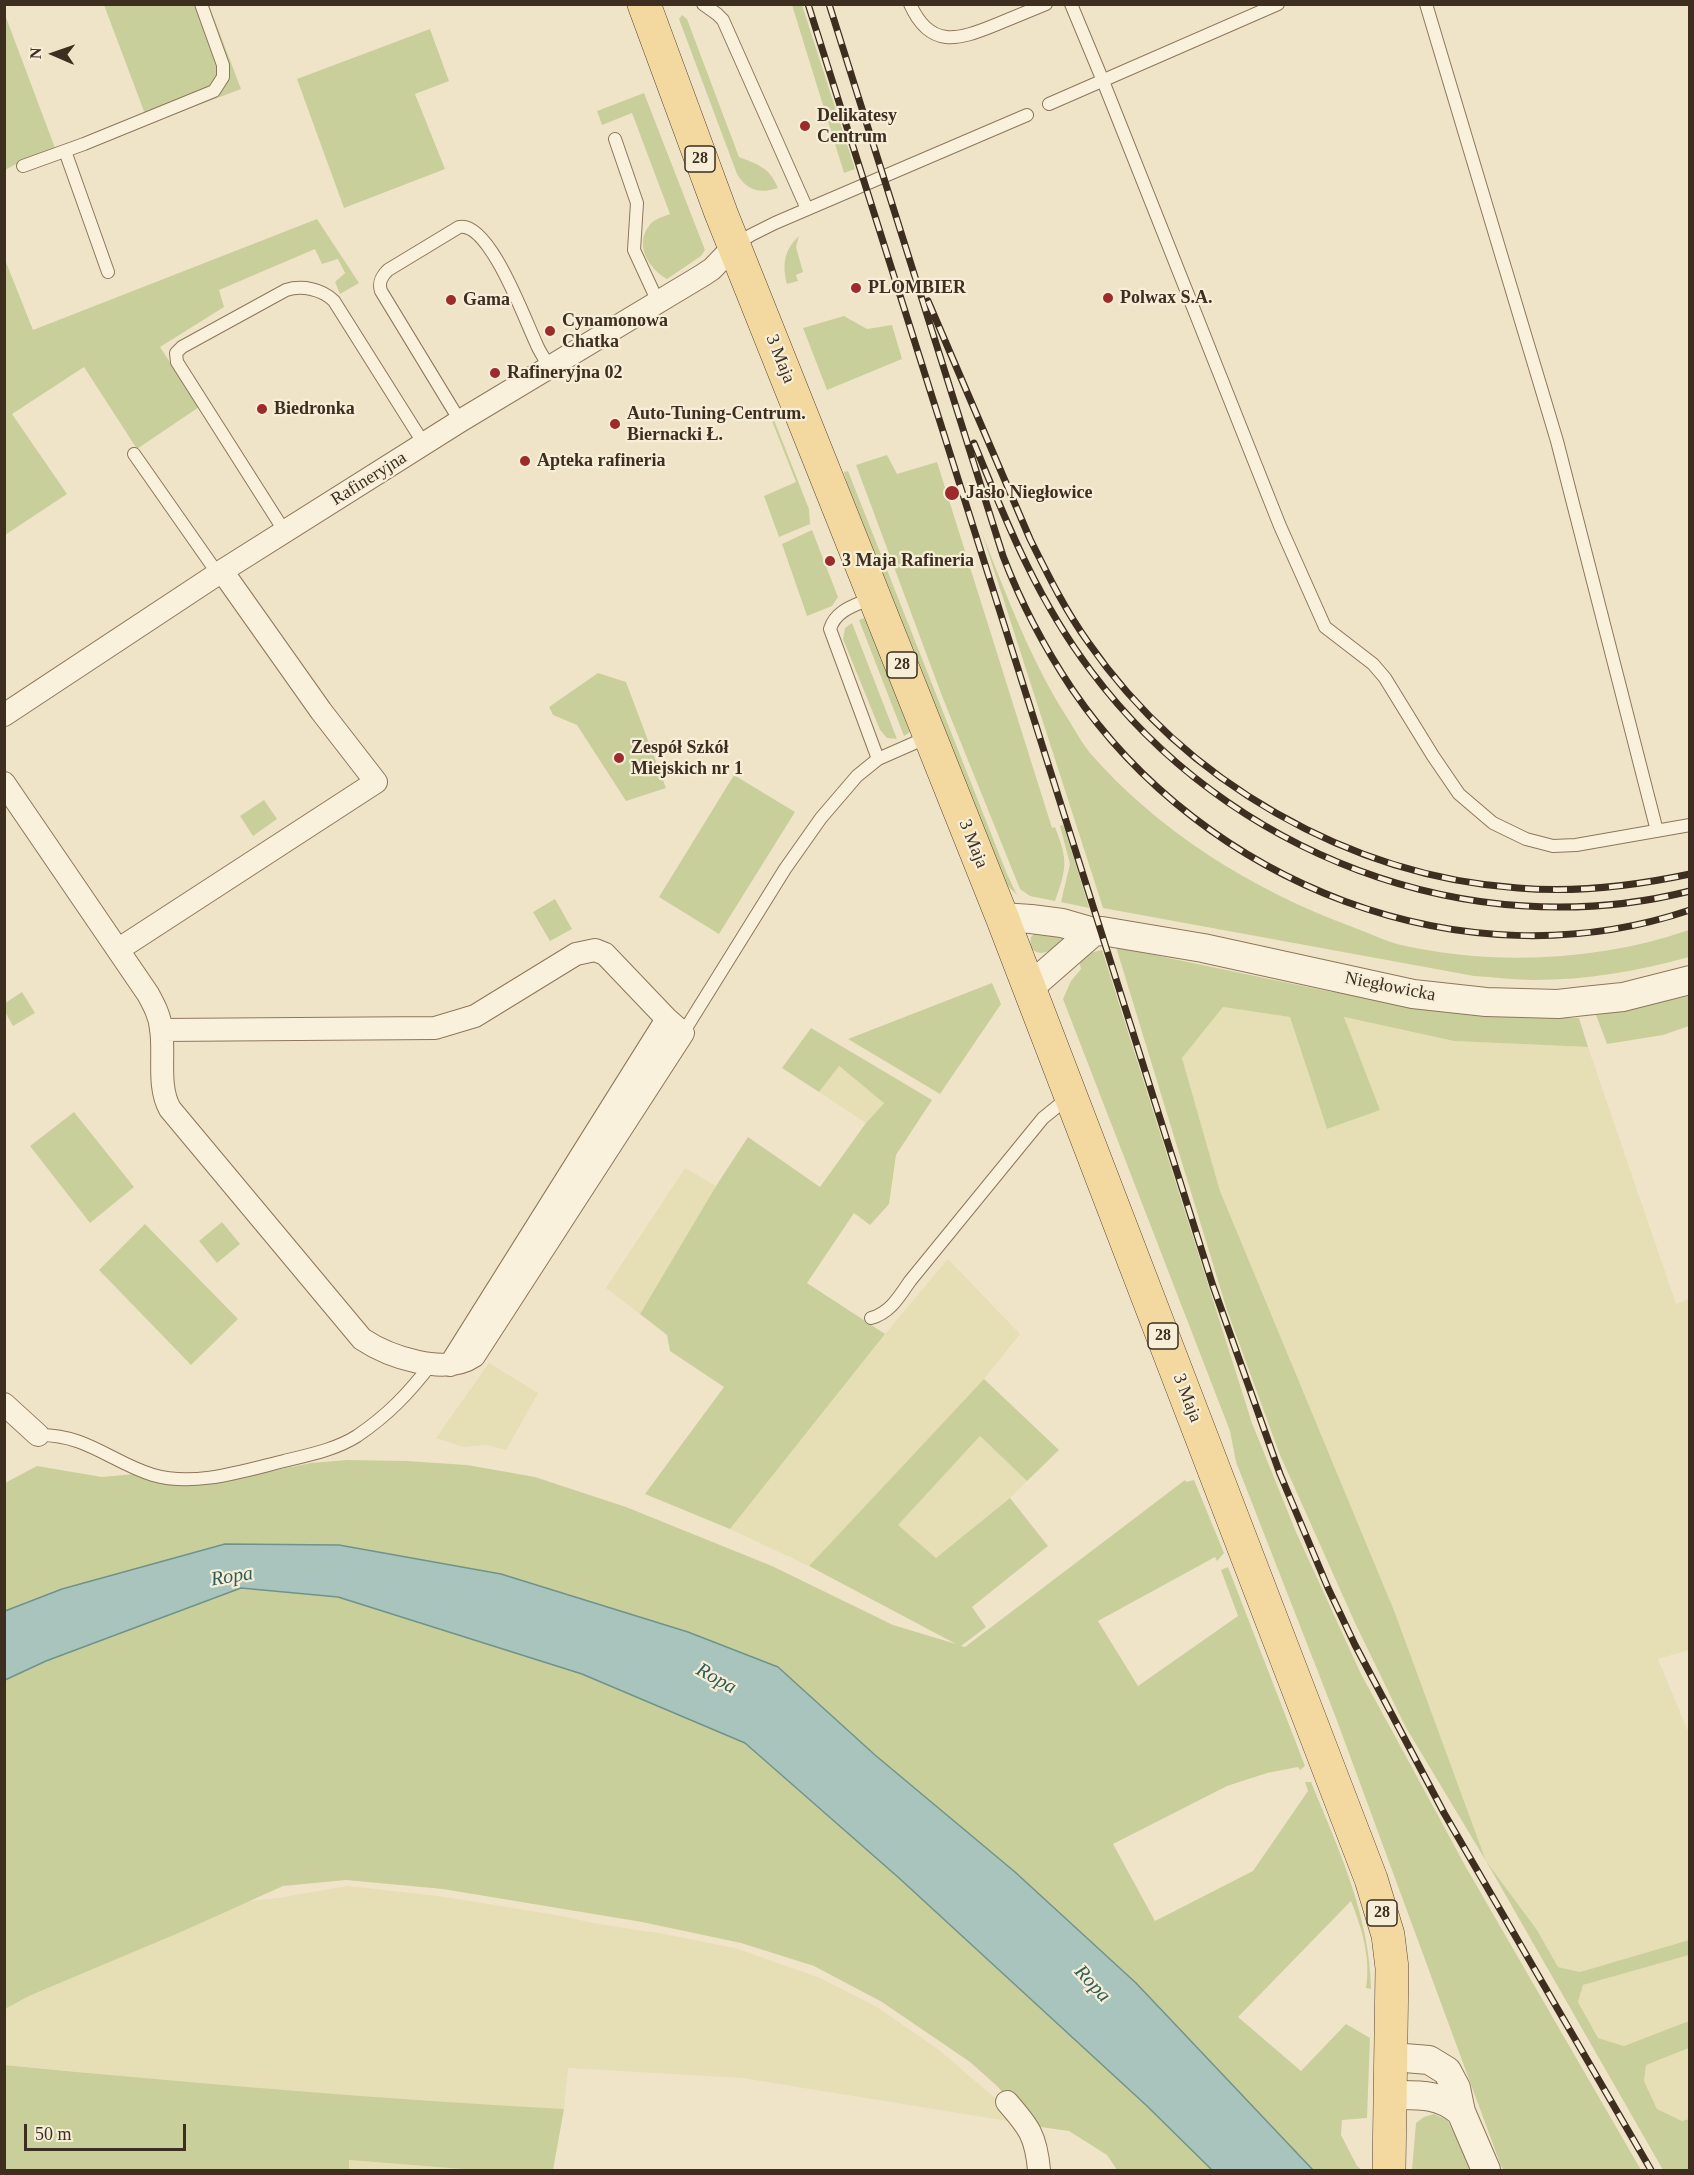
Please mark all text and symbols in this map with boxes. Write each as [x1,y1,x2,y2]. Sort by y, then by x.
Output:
north arrow [24,24,84,84]
text: N [27,47,44,59]
place label: Delikatesy Centrum [817,105,897,148]
marker: Delikatesy Centrum [798,119,812,133]
road number: 28 [685,146,715,172]
place label: PLOMBIER [868,277,966,299]
marker: PLOMBIER [849,281,863,295]
place label: Polwax S.A. [1120,287,1213,309]
place label: Gama [463,289,510,311]
marker: Polwax S.A. [1101,291,1115,305]
marker: Gama [444,293,458,307]
place label: Cynamonowa Chatka [562,310,668,352]
marker: Cynamonowa Chatka [543,324,557,338]
street label: 3 Maja [761,332,799,386]
place label: Rafineryjna 02 [507,362,622,384]
marker: Rafineryjna 02 [488,366,502,380]
place label: Biedronka [274,398,355,420]
marker: Biedronka [255,402,269,416]
place label: Auto-Tuning-Centrum. Biernacki Ł. [627,403,806,446]
marker: Auto-Tuning-Centrum. Biernacki Ł. [608,417,622,431]
street label: Rafineryjna [327,447,411,511]
place label: Apteka rafineria [537,450,665,472]
marker: Apteka rafineria [518,454,532,468]
place label: Jasło Niegłowice [966,482,1092,504]
marker: Jasło Niegłowice [943,484,961,502]
place label: 3 Maja Rafineria [842,550,974,572]
marker: 3 Maja Rafineria [823,554,837,568]
road number: 28 [887,652,917,678]
place label: Zespół Szkół Miejskich nr 1 [631,737,743,780]
marker: Zespół Szkół Miejskich nr 1 [612,751,626,765]
street label: 3 Maja [954,817,992,871]
street label: Niegłowicka [1343,968,1437,1006]
road number: 28 [1148,1323,1178,1349]
street label: 3 Maja [1168,1371,1206,1425]
water label: Ropa [209,1562,255,1592]
water label: Ropa [692,1658,740,1700]
road number: 28 [1367,1900,1397,1926]
water label: Ropa [1069,1960,1115,2008]
scale bar [27,2112,189,2150]
text: 50 m [35,2124,72,2144]

